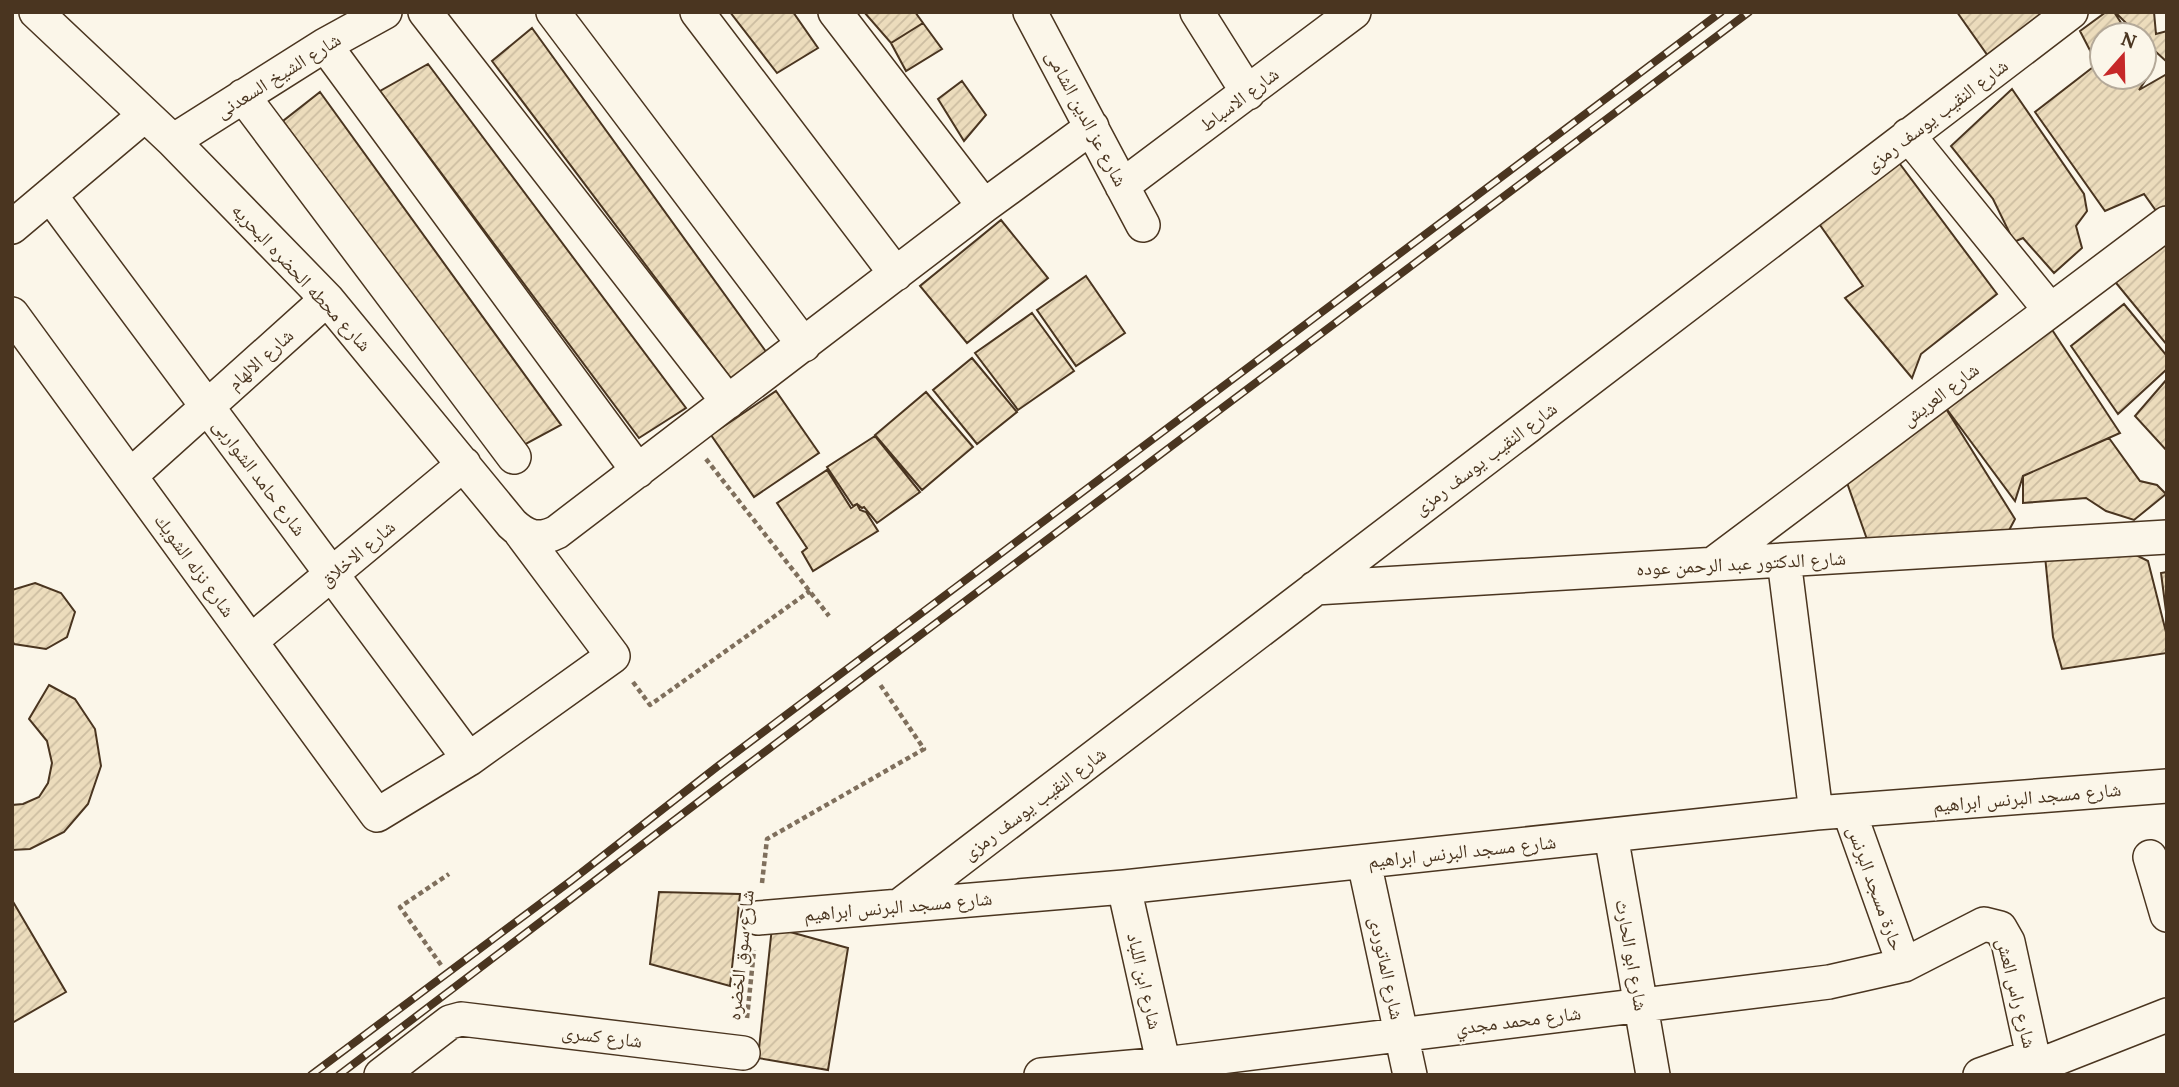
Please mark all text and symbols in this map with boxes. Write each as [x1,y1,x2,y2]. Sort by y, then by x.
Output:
north arrow [2088,21,2158,91]
text: N [2118,26,2140,54]
street label: شارع الشيخ السعدنى [211,27,346,124]
street label: شارع عز الدين الشامى [1041,46,1133,190]
street label: شارع النقيب يوسف رمزى [1859,53,2013,177]
street label: شارع الاسباط [1195,61,1283,137]
street label: شارع محطه الحضره البحريه [227,198,377,356]
street label: شارع الالهام [222,323,299,396]
street label: شارع العريش [1896,357,1984,431]
street label: شارع النقيب يوسف رمزى [1408,396,1562,520]
street label: شارع حامد الشواربى [208,414,312,540]
street label: شارع نزله الشويك [149,509,241,621]
street label: شارع الاخلاق [314,514,400,592]
street label: شارع الدكتور عبد الرحمن عوده [1635,546,1847,580]
street label: شارع النقيب يوسف رمزى [957,741,1111,865]
street label: شارع مسجد البرنس ابراهيم [1932,777,2122,818]
street label: حارة مسجد البرنس [1842,822,1910,954]
street label: شارع مسجد البرنس ابراهيم [1367,829,1557,874]
street label: شارع مسجد البرنس ابراهيم [803,886,993,927]
street label: شارع سوق الخضره [721,888,759,1022]
street label: شارع ابو الحارث [1610,897,1654,1013]
street label: شارع الماتوردى [1364,914,1410,1022]
street label: شارع ابن اللباد [1122,930,1168,1032]
street label: شارع راس العش [1992,935,2042,1051]
street label: شارع محمد مجدي [1454,1000,1583,1043]
street label: شارع كسرى [560,1019,644,1053]

